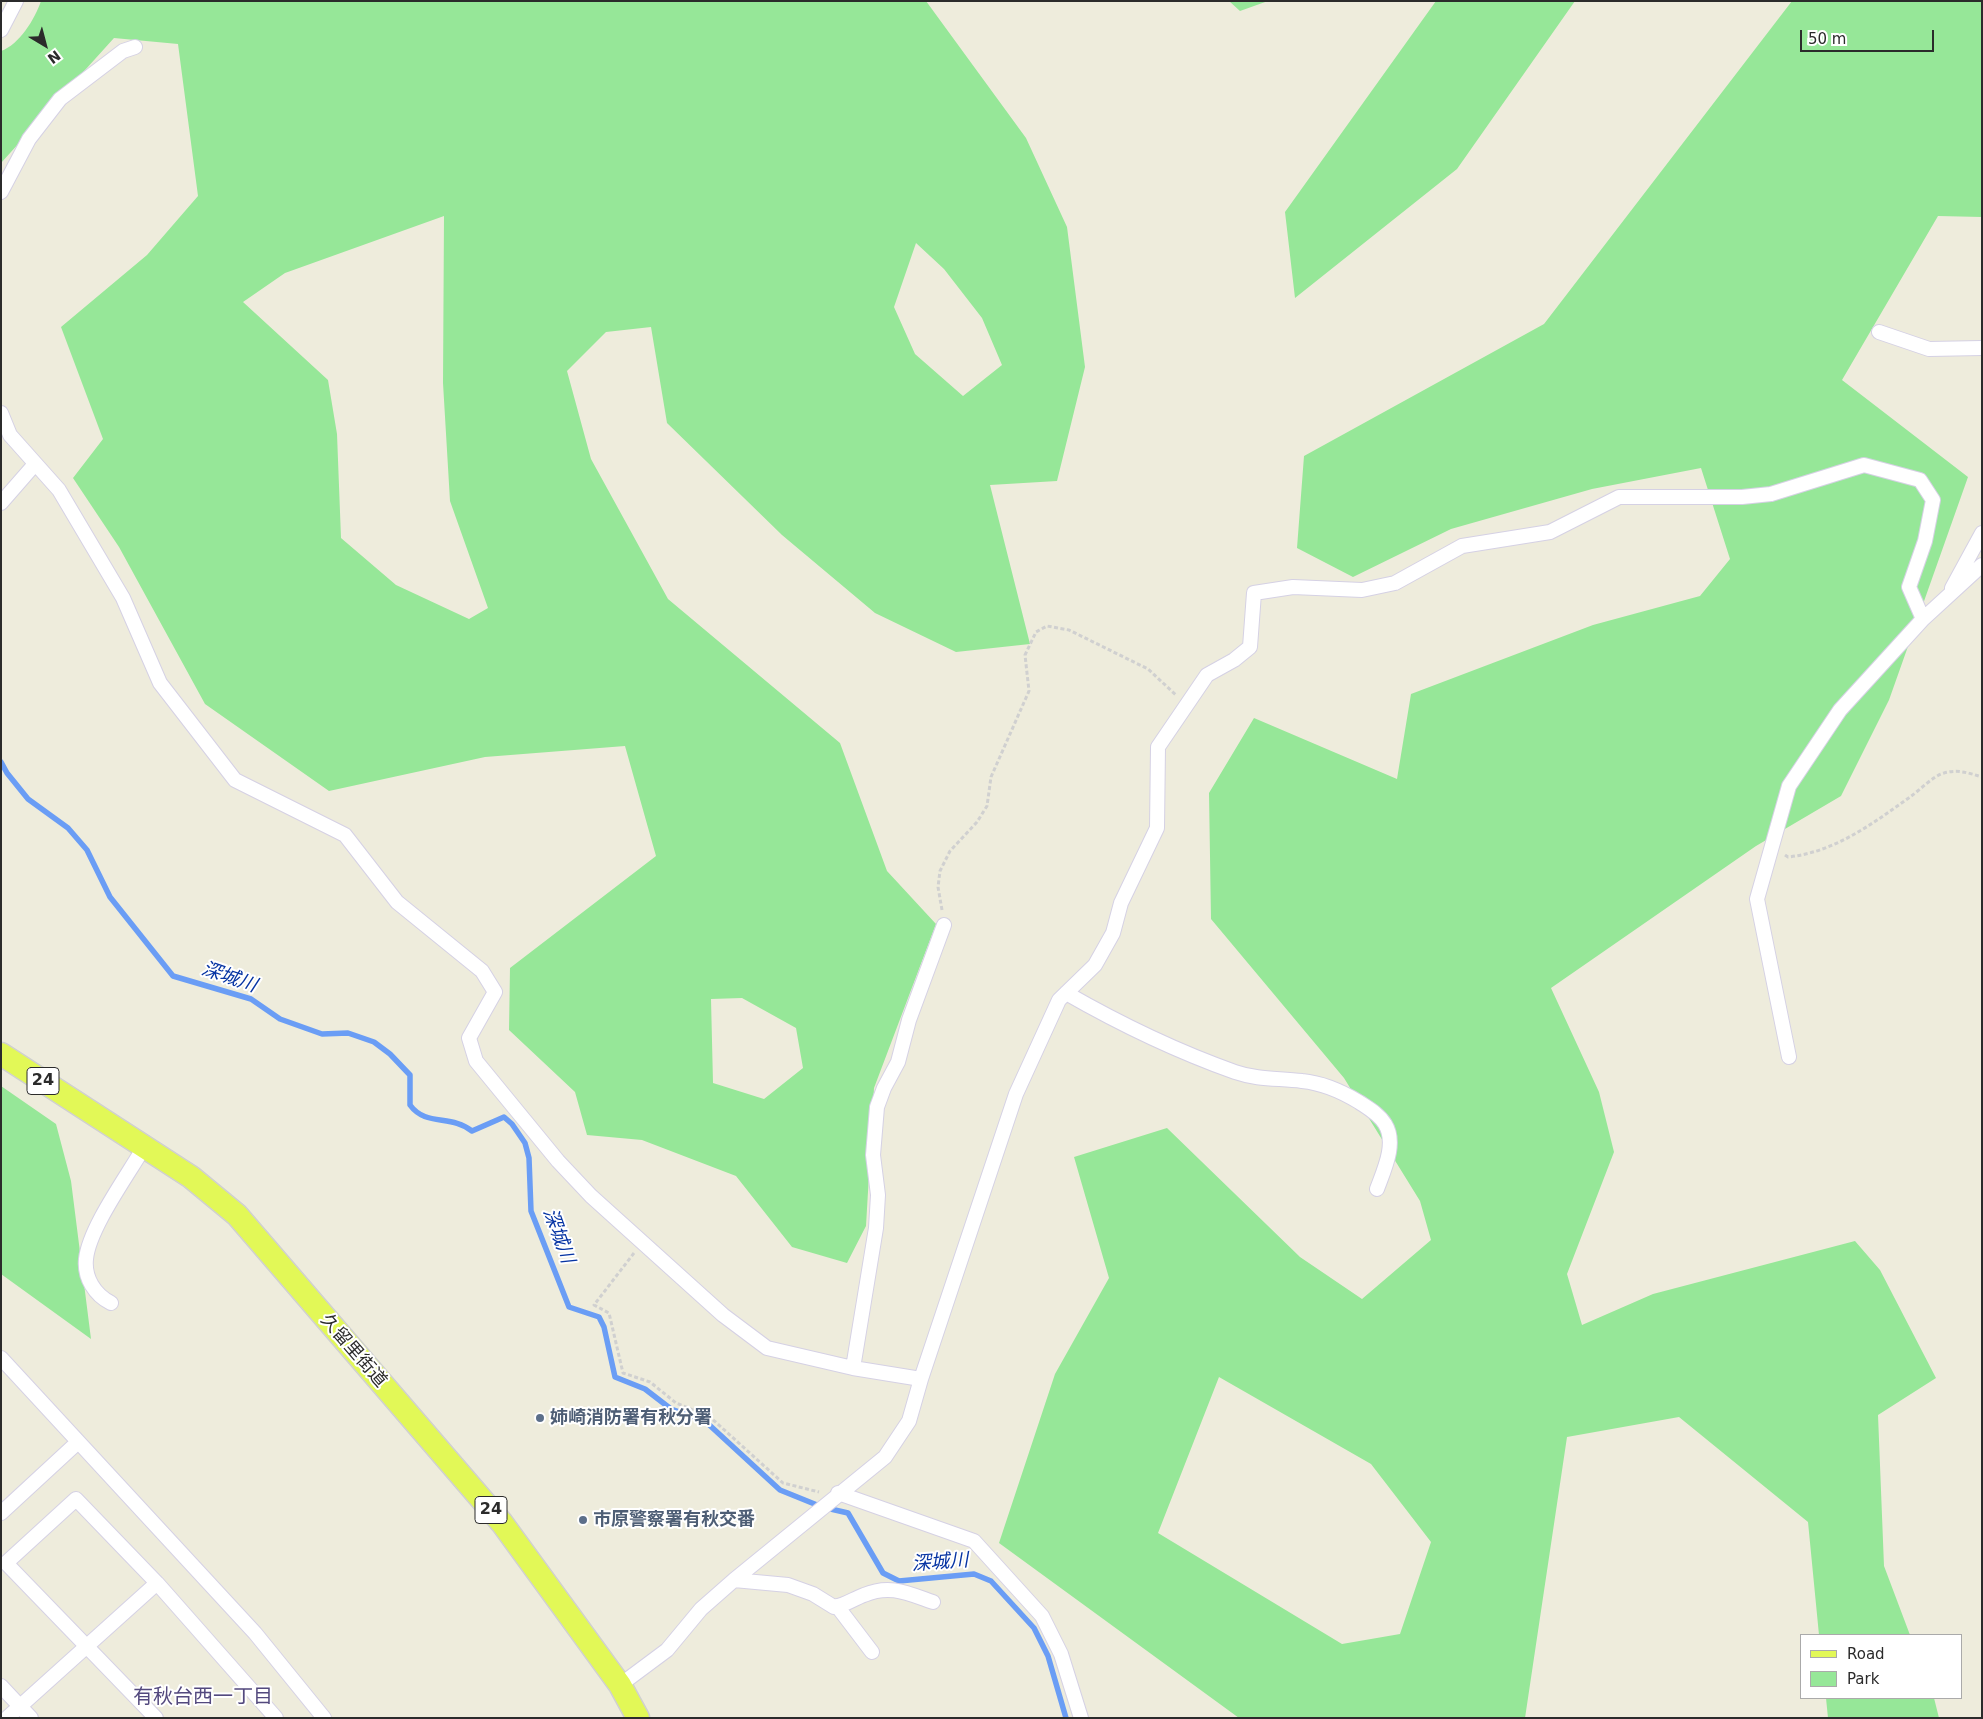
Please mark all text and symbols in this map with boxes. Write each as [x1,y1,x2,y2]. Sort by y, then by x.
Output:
north arrow [20,20,70,70]
scale bar [1803,20,1937,52]
text: 50 m [1808,30,1846,48]
text: N [45,47,64,67]
water label: 深城川 [198,958,260,998]
road number: 24 [27,1068,59,1094]
water label: 深城川 [538,1205,578,1267]
street label: 久留里街道 [315,1310,391,1392]
place label: 姉崎消防署有秋分署 [550,1407,712,1429]
marker: 姉崎消防署有秋分署 [534,1412,546,1424]
road number: 24 [475,1496,507,1524]
place label: 市原警察署有秋交番 [593,1509,755,1531]
marker: 市原警察署有秋交番 [577,1514,589,1526]
water label: 深城川 [911,1550,969,1576]
legend [1800,1634,1963,1699]
text: Road [1847,1645,1885,1663]
text: Park [1847,1670,1879,1688]
district label: 有秋台西一丁目 [133,1686,273,1710]

